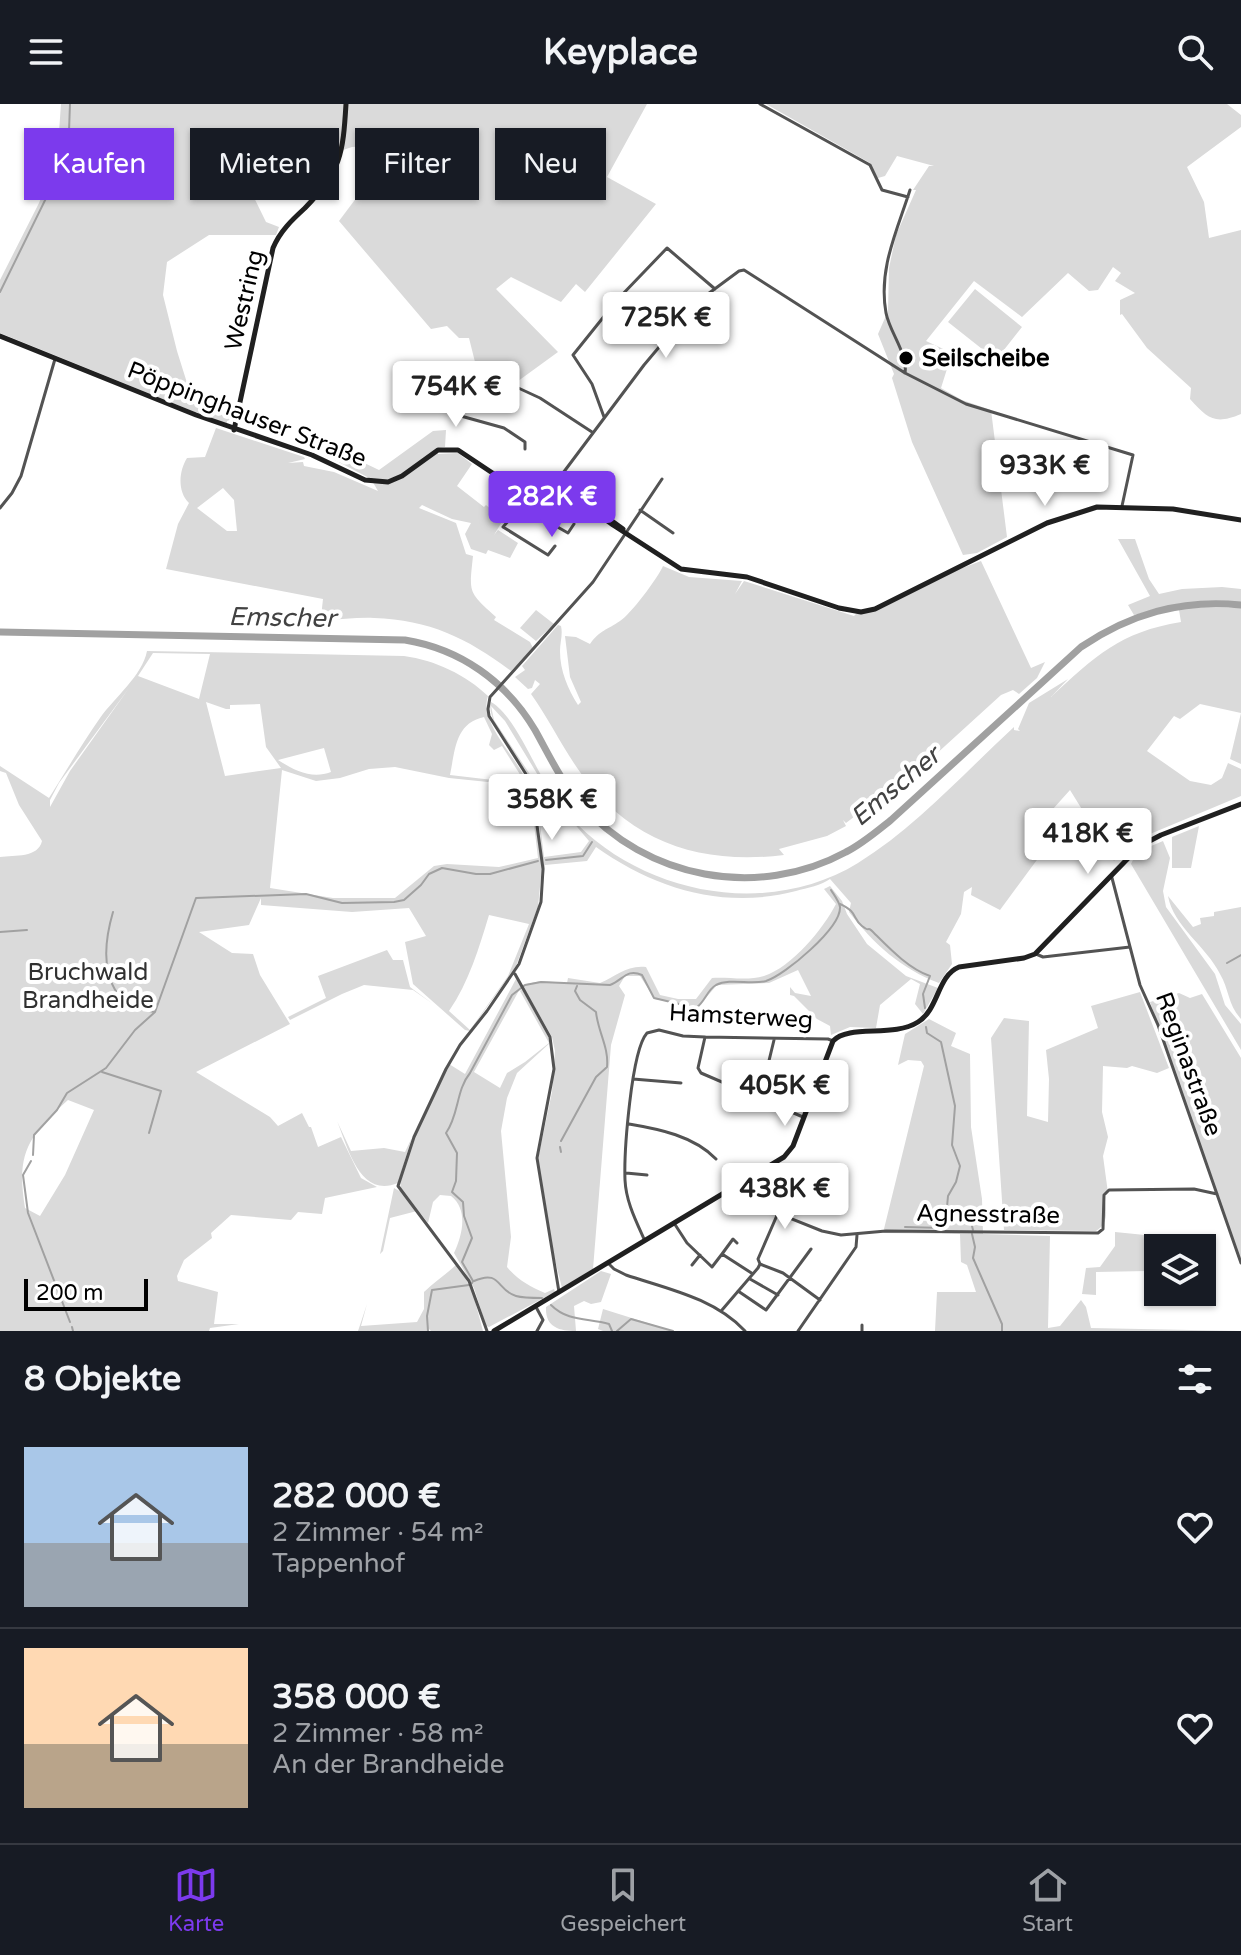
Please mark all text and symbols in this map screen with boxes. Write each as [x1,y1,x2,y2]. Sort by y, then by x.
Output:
icon: menu [24,30,68,74]
icon: search [1173,30,1217,74]
text: Keyplace [543,31,698,74]
chip: Kaufen [24,128,174,200]
chip: Mieten [190,128,339,200]
chip: Filter [355,128,479,200]
chip: Neu [495,128,606,200]
street label: Westring [219,247,270,353]
pin: 725K € [601,292,731,360]
text: 725K € [621,302,711,333]
place label: Seilscheibe [922,344,1050,373]
marker: Seilscheibe [897,349,915,367]
street label: Pöppinghauser Straße [123,355,371,473]
pin: 754K € [391,361,521,429]
text: 754K € [411,371,501,402]
pin: 933K € [980,440,1110,508]
text: 933K € [1000,450,1090,481]
pin: 282K € [487,471,617,539]
text: 282K € [507,481,597,512]
water label: Emscher [228,601,339,634]
water label: Emscher [844,738,949,833]
pin: 358K € [487,774,617,842]
text: 358K € [507,784,597,815]
pin: 418K € [1023,808,1153,876]
text: 418K € [1043,818,1133,849]
park label: Bruchwald Brandheide [22,958,154,1015]
street label: Reginastraße [1149,988,1228,1140]
street label: Hamsterweg [668,998,814,1035]
pin: 405K € [720,1060,850,1128]
text: 405K € [740,1070,830,1101]
pin: 438K € [720,1163,850,1231]
text: 438K € [740,1173,830,1204]
street label: Agnesstraße [916,1199,1060,1230]
map controls [1144,1234,1216,1306]
button: layers [1144,1234,1216,1306]
scale bar [24,1275,148,1311]
text: 200 m [36,1280,103,1306]
icon: filters [1173,1357,1217,1401]
text: 8 Objekte [24,1359,181,1400]
text: 282 000 € [272,1476,441,1517]
icon: home [88,1479,184,1575]
icon: heart [1173,1505,1217,1549]
text: 2 Zimmer · 54 m² [272,1517,484,1548]
text: Tappenhof [272,1548,405,1579]
text: 358 000 € [272,1677,441,1718]
icon: home [88,1680,184,1776]
icon: heart [1173,1706,1217,1750]
text: 2 Zimmer · 58 m² [272,1718,484,1749]
text: An der Brandheide [272,1749,504,1780]
tab: Karte [168,1863,224,1937]
tab: Gespeichert [560,1863,686,1937]
tab: Start [1022,1863,1073,1937]

